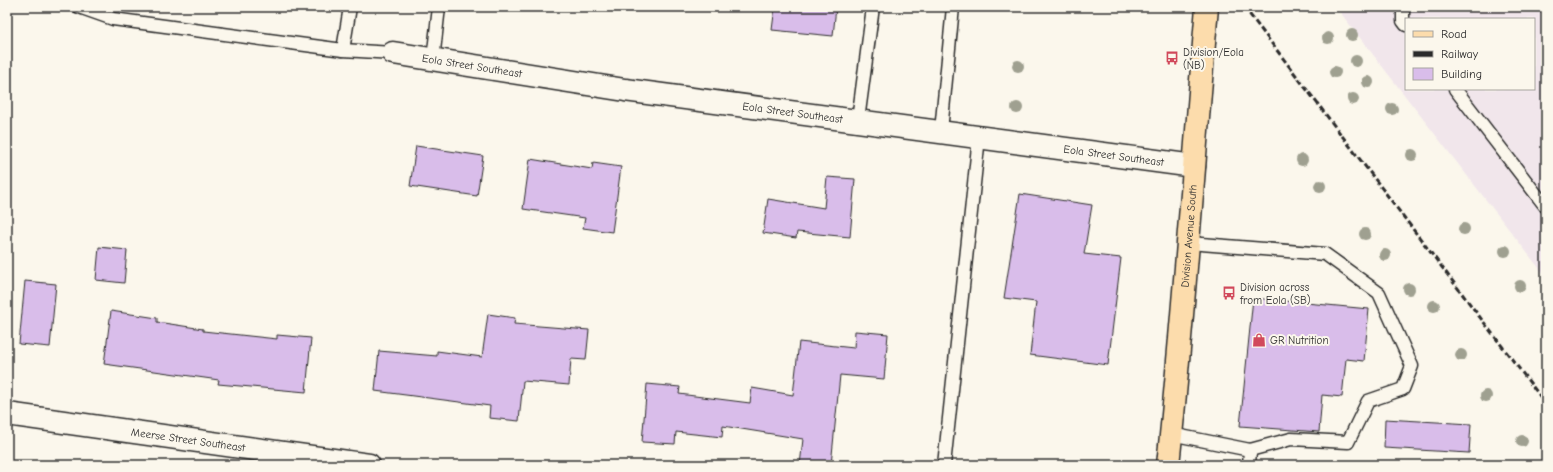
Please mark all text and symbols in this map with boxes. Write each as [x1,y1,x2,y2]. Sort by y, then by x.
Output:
legend [1405,18,1535,90]
text: Road [1441,27,1467,41]
place label: Division/Eola (NB) [1183,46,1244,72]
text: Railway [1441,47,1479,61]
bus stop icon: Division/Eola (NB) [1164,50,1180,66]
street label: Eola Street Southeast [421,51,524,80]
text: Building [1441,67,1482,81]
street label: Eola Street Southeast [742,99,844,126]
street label: Eola Street Southeast [1063,142,1166,169]
street label: Division Avenue South [1178,184,1199,288]
place label: Division across from Eola (SB) [1239,281,1311,307]
bus stop icon: Division across from Eola (SB) [1221,285,1237,301]
shop icon: GR Nutrition [1251,332,1267,348]
place label: GR Nutrition [1270,334,1329,347]
street label: Meerse Street Southeast [130,425,247,454]

